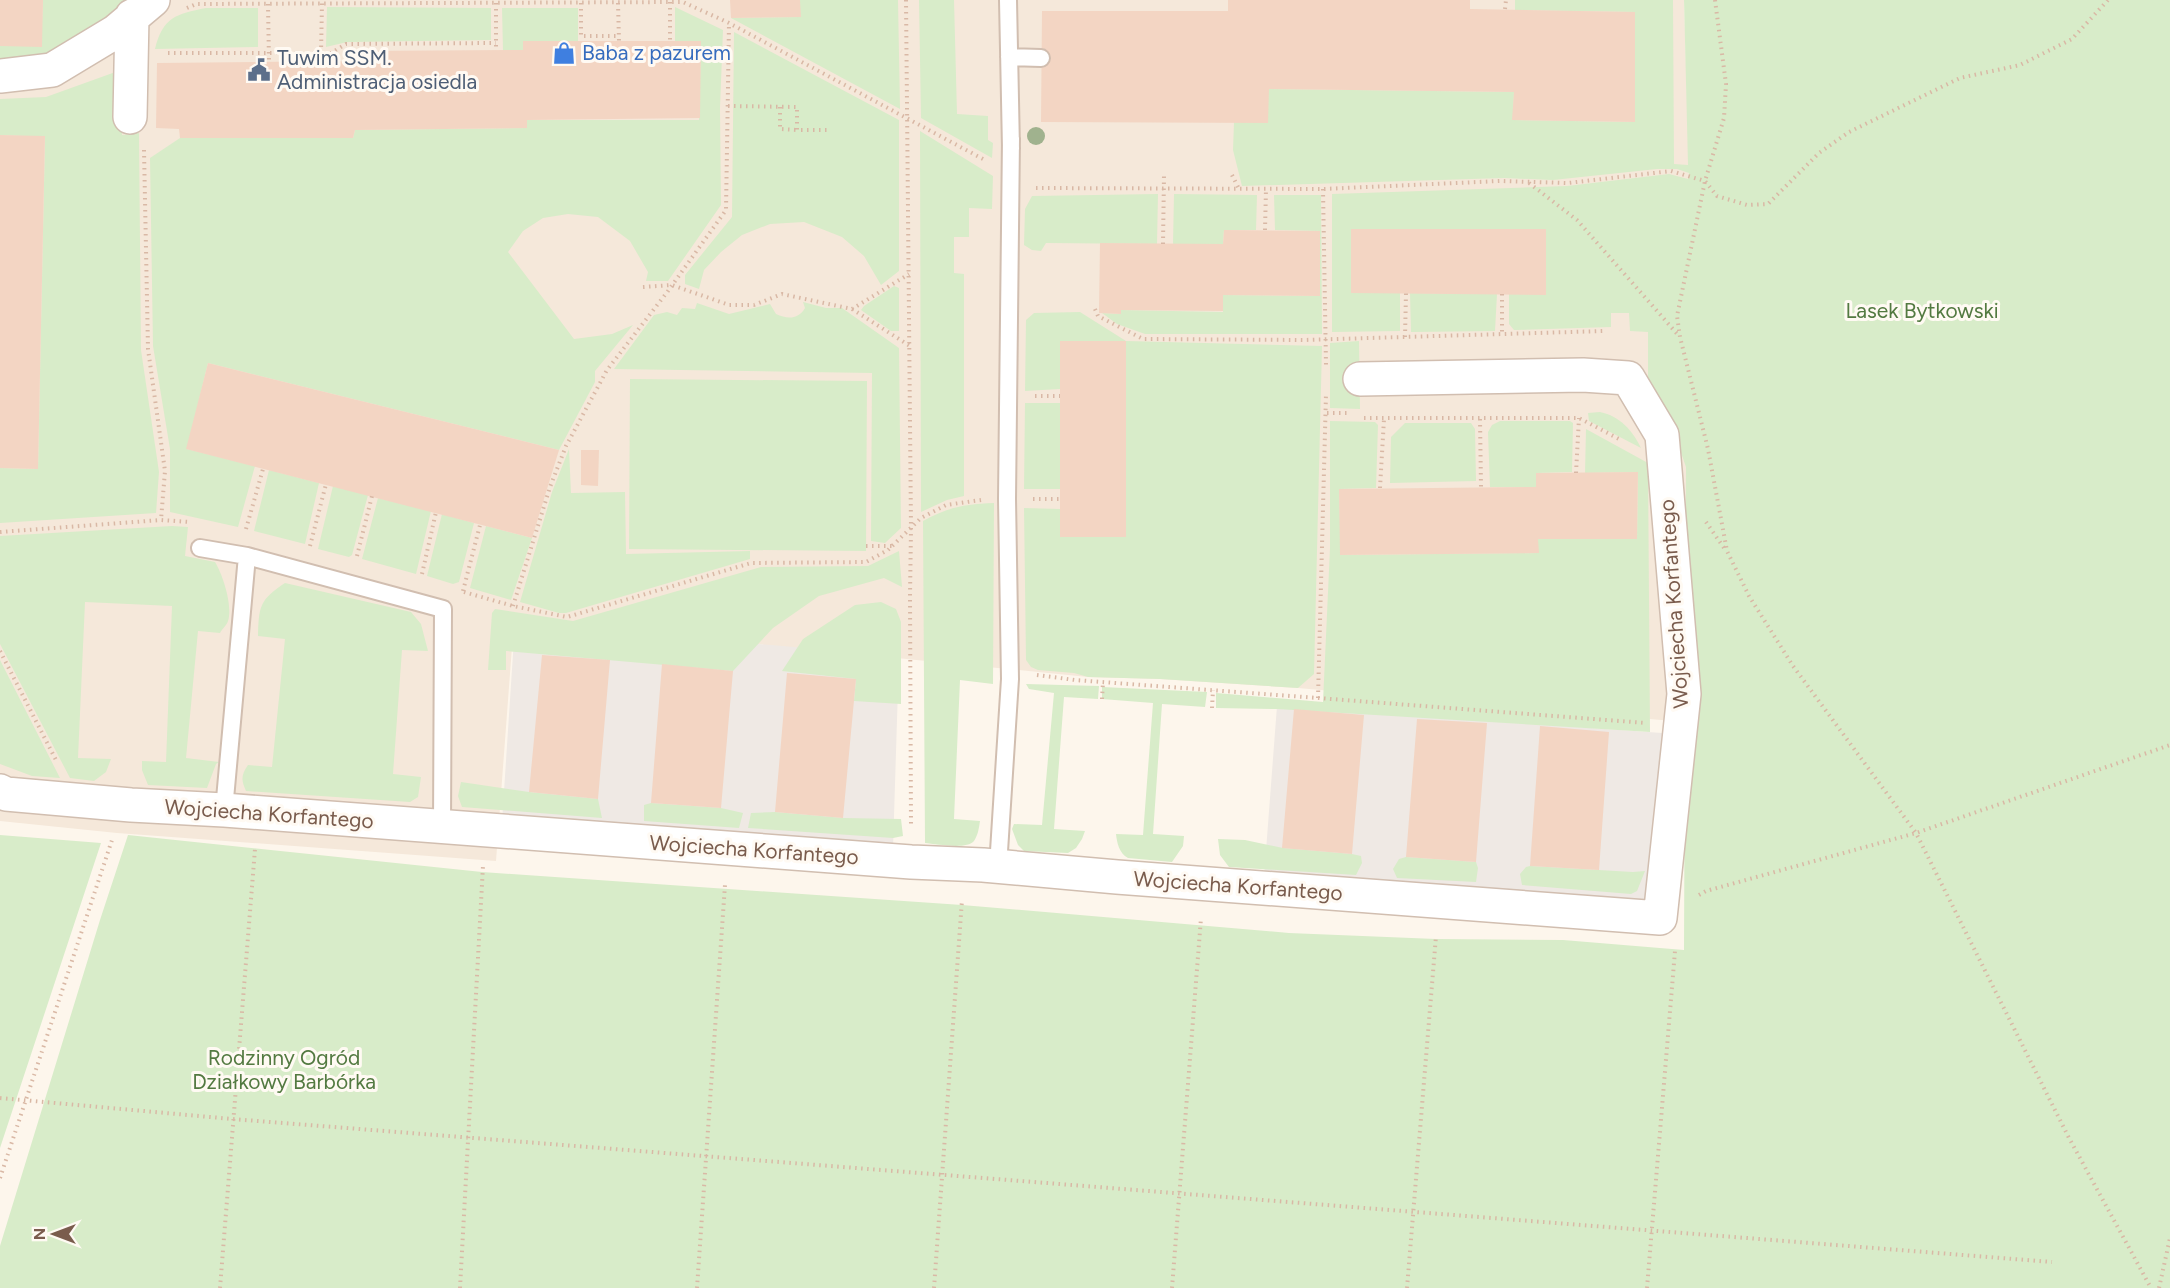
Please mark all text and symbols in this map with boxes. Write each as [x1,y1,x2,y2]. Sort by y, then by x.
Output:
shop icon: Baba z pazurem [551,40,577,66]
place label: Baba z pazurem [582,40,731,65]
place label: Tuwim SSM. Administracja osiedla [277,45,477,94]
public building icon: Tuwim SSM. Administracja osiedla [246,57,272,83]
park label: Lasek Bytkowski [1845,298,1999,323]
street label: Wojciecha Korfantego [1654,499,1693,710]
street label: Wojciecha Korfantego [164,794,375,833]
street label: Wojciecha Korfantego [649,830,860,869]
street label: Wojciecha Korfantego [1133,866,1344,905]
park label: Rodzinny Ogród Działkowy Barbórka [192,1045,376,1094]
north arrow [24,1204,84,1264]
text: N [30,1228,49,1240]

